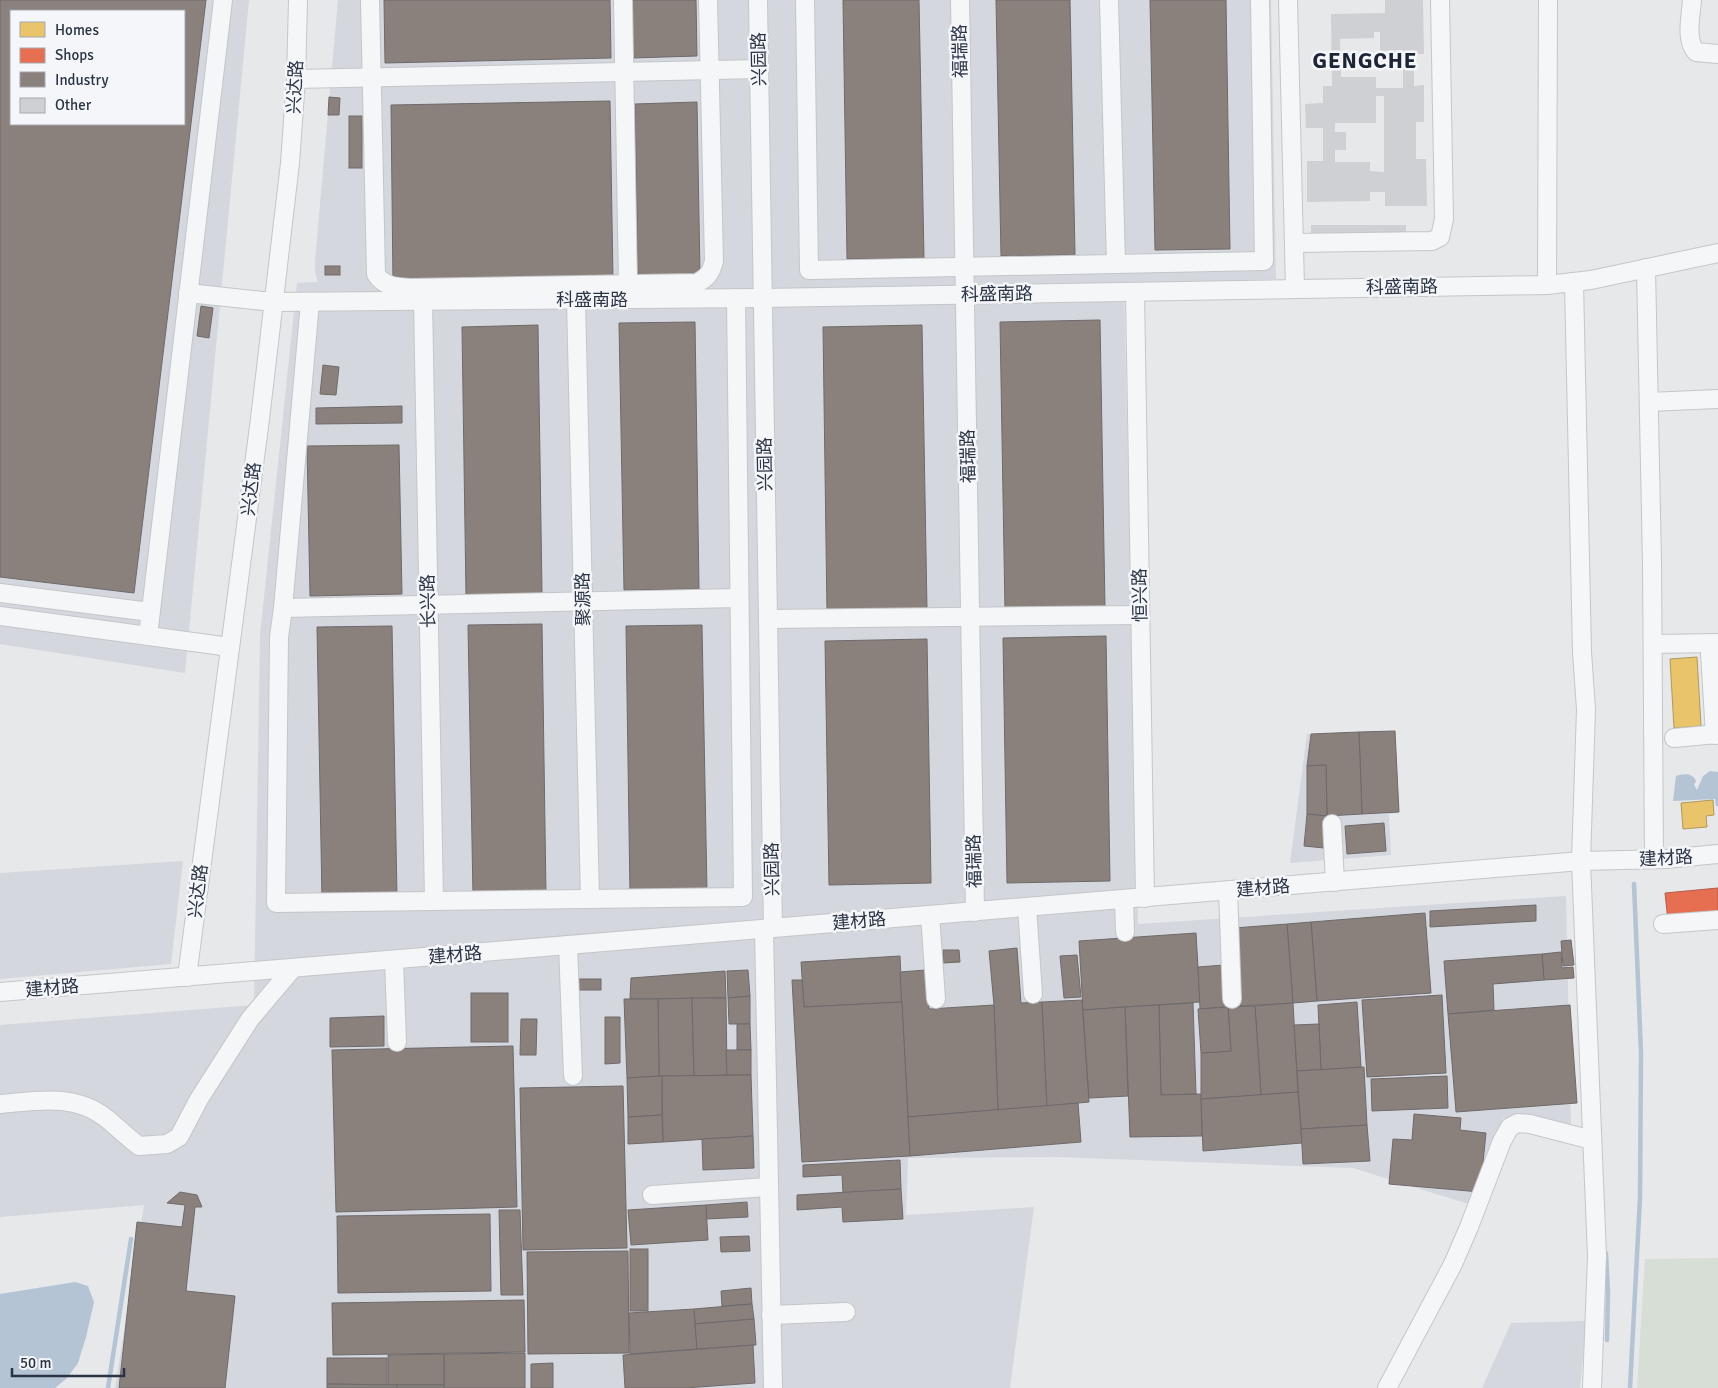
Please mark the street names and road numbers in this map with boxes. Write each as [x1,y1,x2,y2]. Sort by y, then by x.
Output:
street label: 福瑞路 [949,24,971,78]
street label: 兴园路 [748,32,770,86]
street label: 兴达路 [283,59,307,115]
street label: 科盛南路 [1366,275,1438,299]
street label: 科盛南路 [961,282,1033,306]
street label: 科盛南路 [556,289,628,311]
street label: 福瑞路 [957,429,979,483]
street label: 兴园路 [754,437,776,491]
street label: 兴达路 [237,461,265,517]
street label: 恒兴路 [1129,568,1151,622]
street label: 聚源路 [572,572,594,626]
street label: 长兴路 [417,574,439,628]
street label: 福瑞路 [963,834,985,888]
street label: 兴园路 [761,842,783,896]
street label: 建材路 [1638,846,1694,870]
street label: 兴达路 [184,863,212,919]
street label: 建材路 [1235,875,1291,901]
street label: 建材路 [831,908,887,934]
street label: 建材路 [427,942,483,968]
street label: 建材路 [24,975,80,1001]

